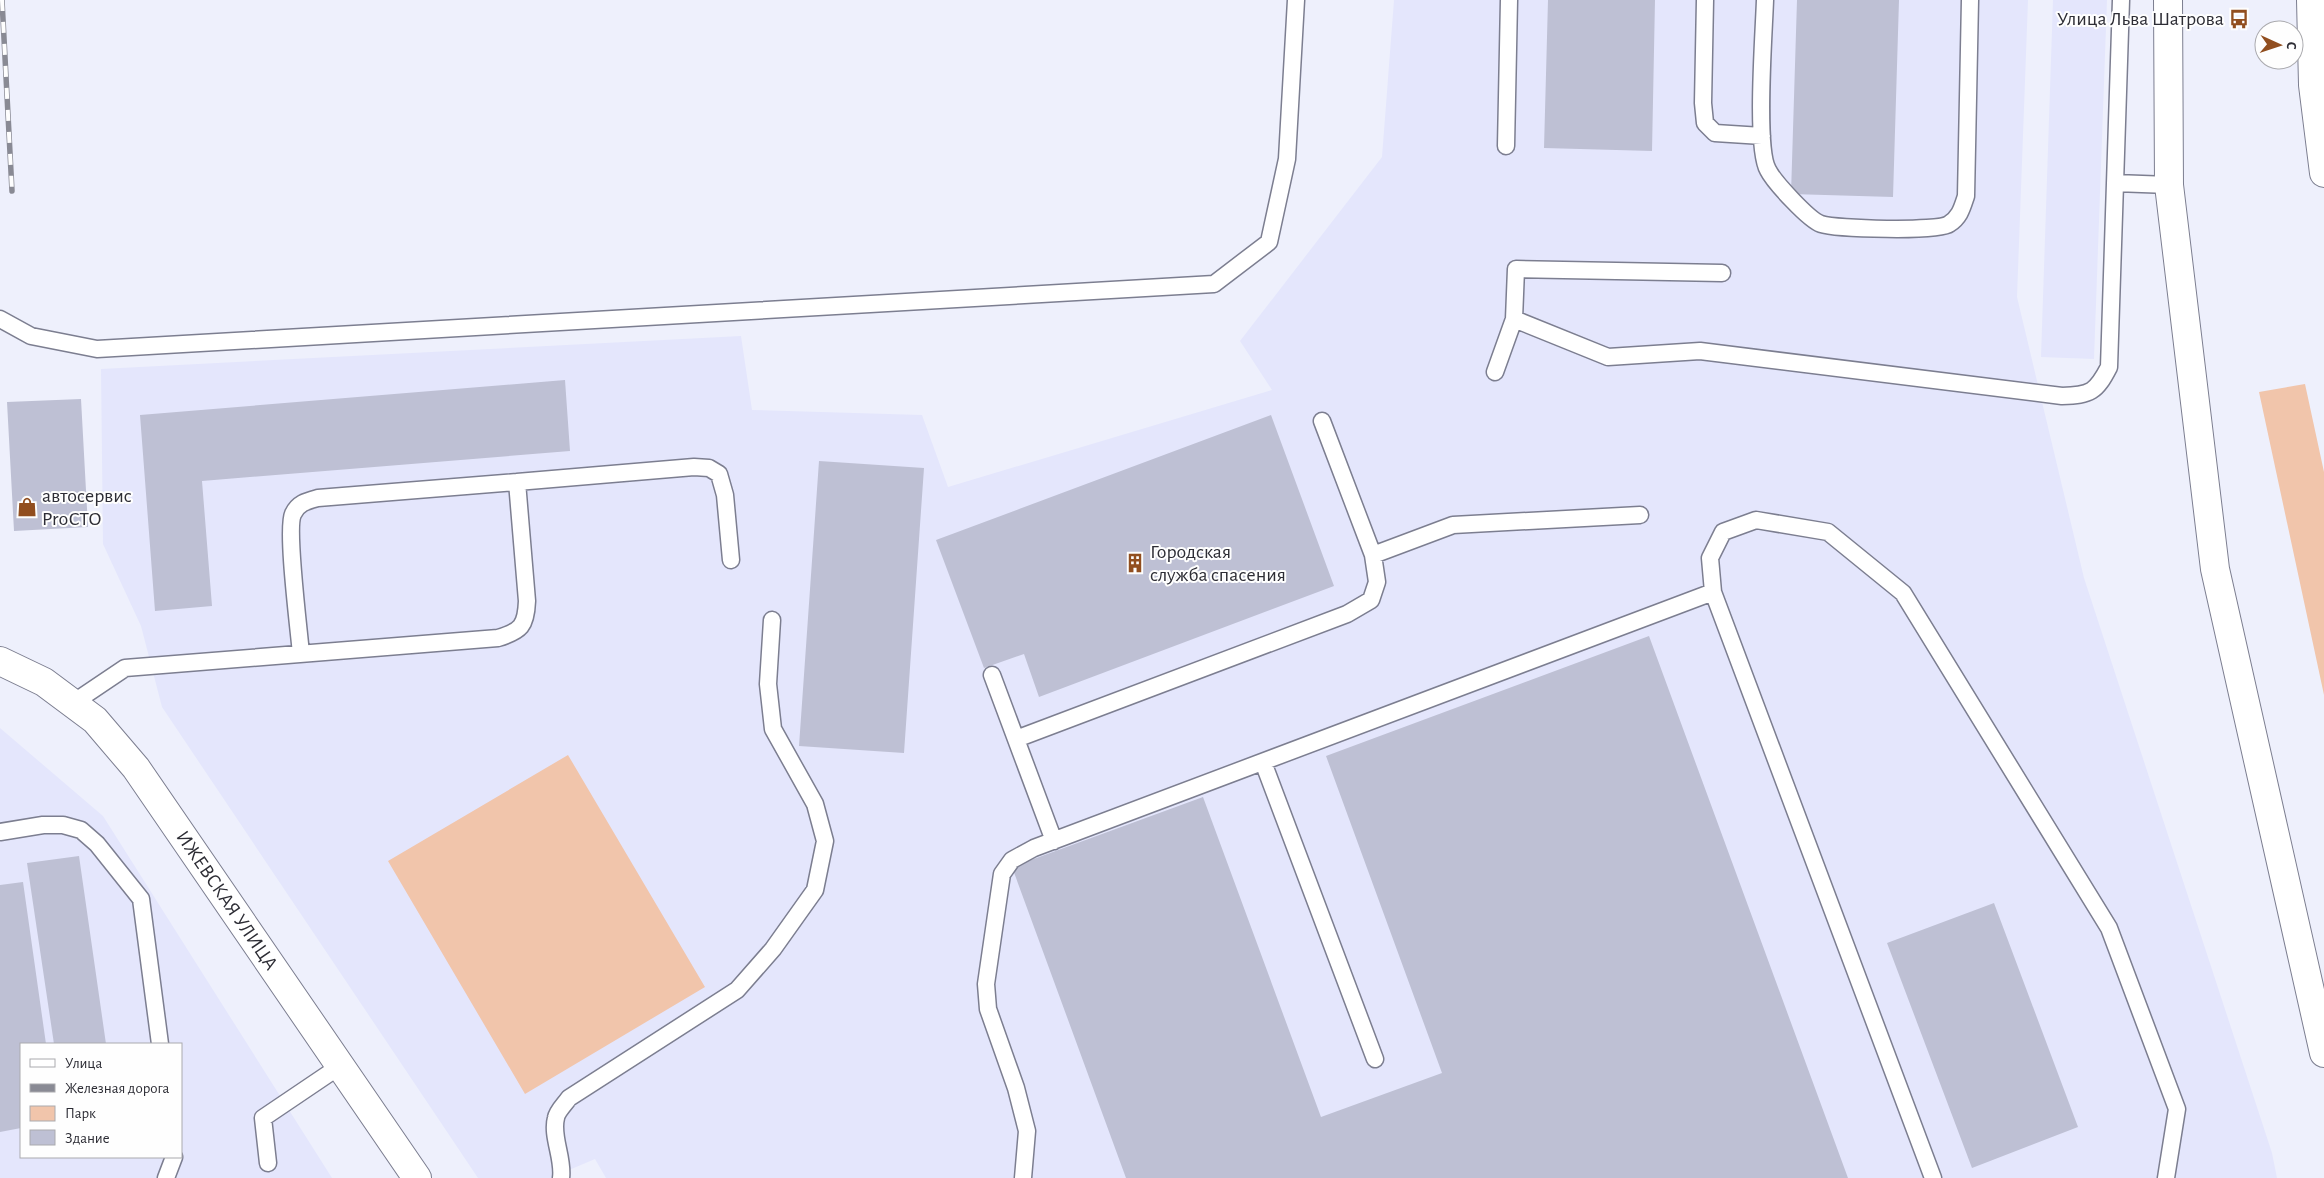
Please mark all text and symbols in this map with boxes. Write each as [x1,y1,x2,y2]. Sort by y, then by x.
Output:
bus stop icon: Улица Льва Шатрова [2228,8,2250,30]
place label: Улица Льва Шатрова [2057,9,2224,29]
north arrow [2254,20,2304,70]
text: С [2284,41,2298,50]
place label: автосервис ProСТО [42,486,132,529]
shop icon: автосервис ProСТО [16,496,38,518]
place label: Городская служба спасения [1150,542,1286,585]
building icon: Городская служба спасения [1124,552,1146,574]
street label: ИЖЕВСКАЯ УЛИЦА [172,827,281,974]
legend [20,1043,182,1158]
text: Улица [65,1056,102,1071]
text: Железная дорога [65,1081,170,1096]
text: Парк [65,1106,96,1121]
text: Здание [65,1131,110,1146]

